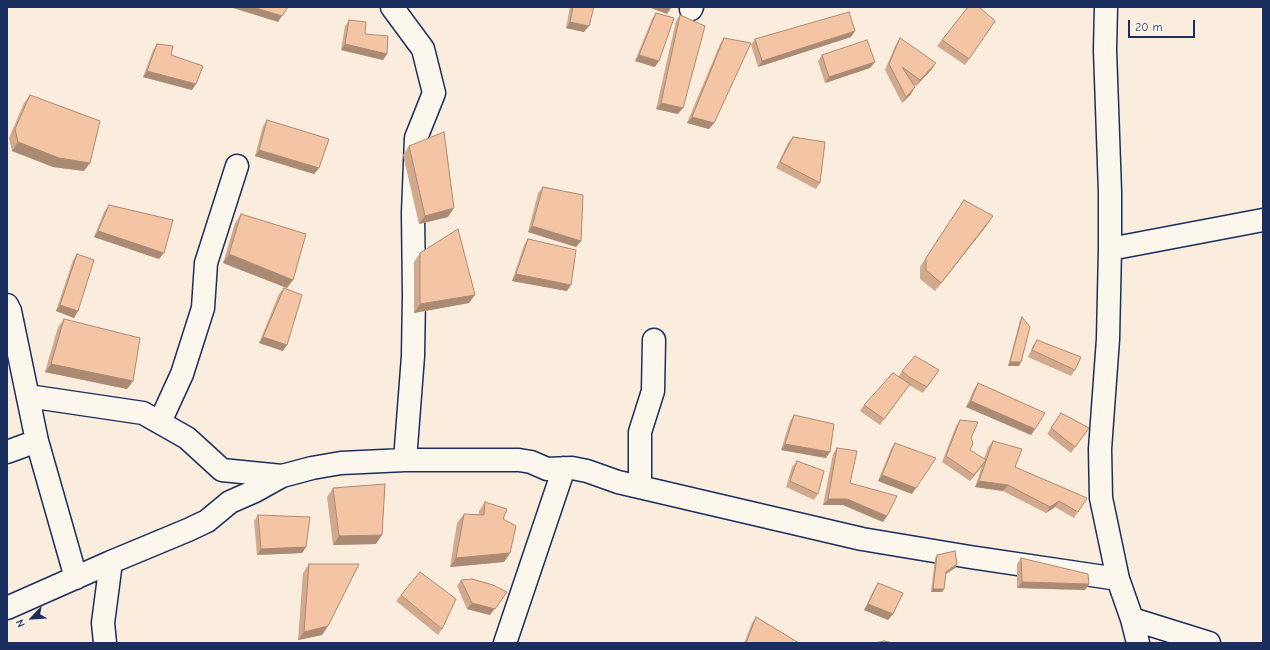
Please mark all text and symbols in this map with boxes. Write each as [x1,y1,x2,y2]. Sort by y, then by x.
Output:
scale bar [1130,12,1197,38]
text: 20 m [1135,20,1163,34]
north arrow [12,598,52,638]
text: N [13,617,28,629]

